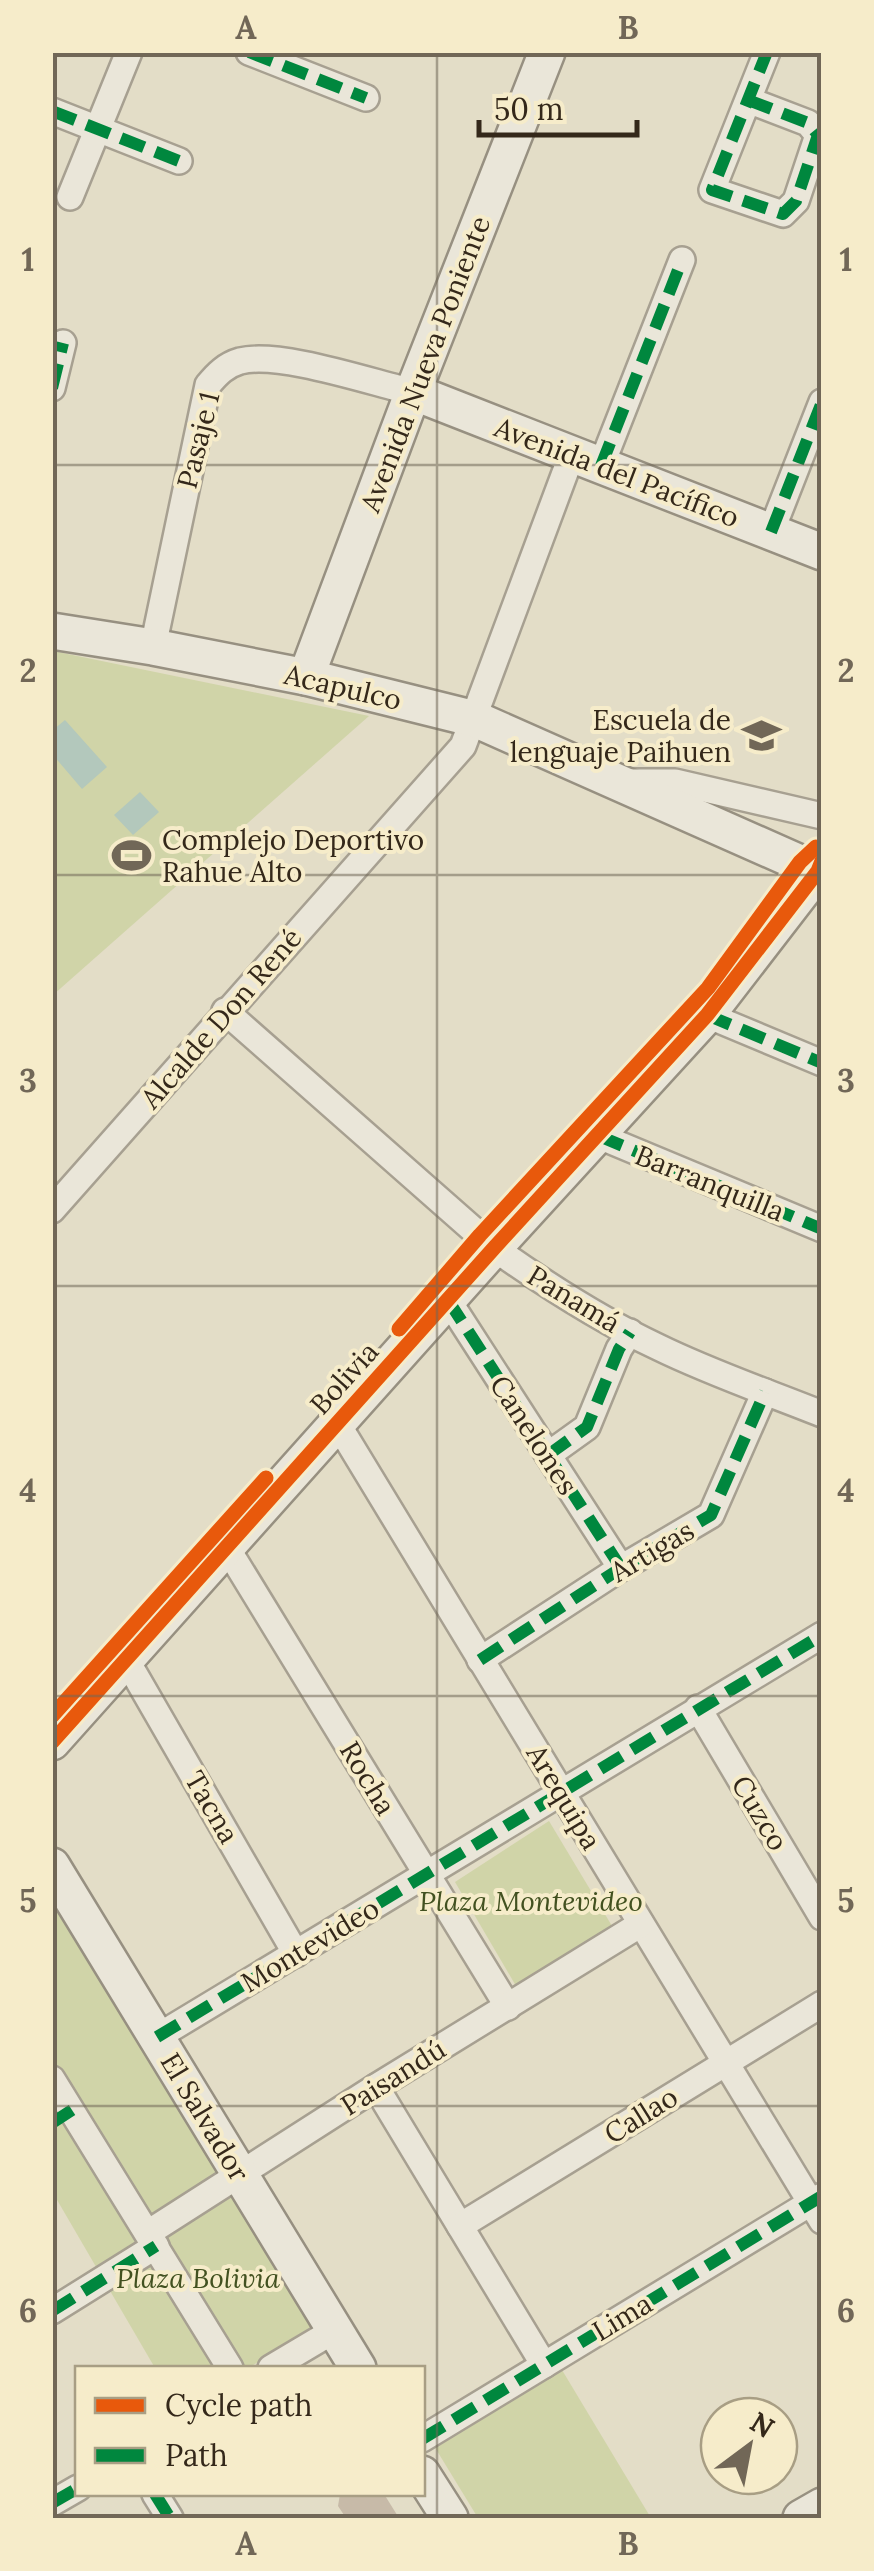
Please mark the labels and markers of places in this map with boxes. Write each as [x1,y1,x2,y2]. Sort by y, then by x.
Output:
place label: Escuela de lenguaje Paihuen [510,702,731,770]
school or university icon: Escuela de lenguaje Paihuen [740,715,782,757]
place label: Complejo Deportivo Rahue Alto [162,822,424,890]
sports icon: Complejo Deportivo Rahue Alto [111,835,153,877]

